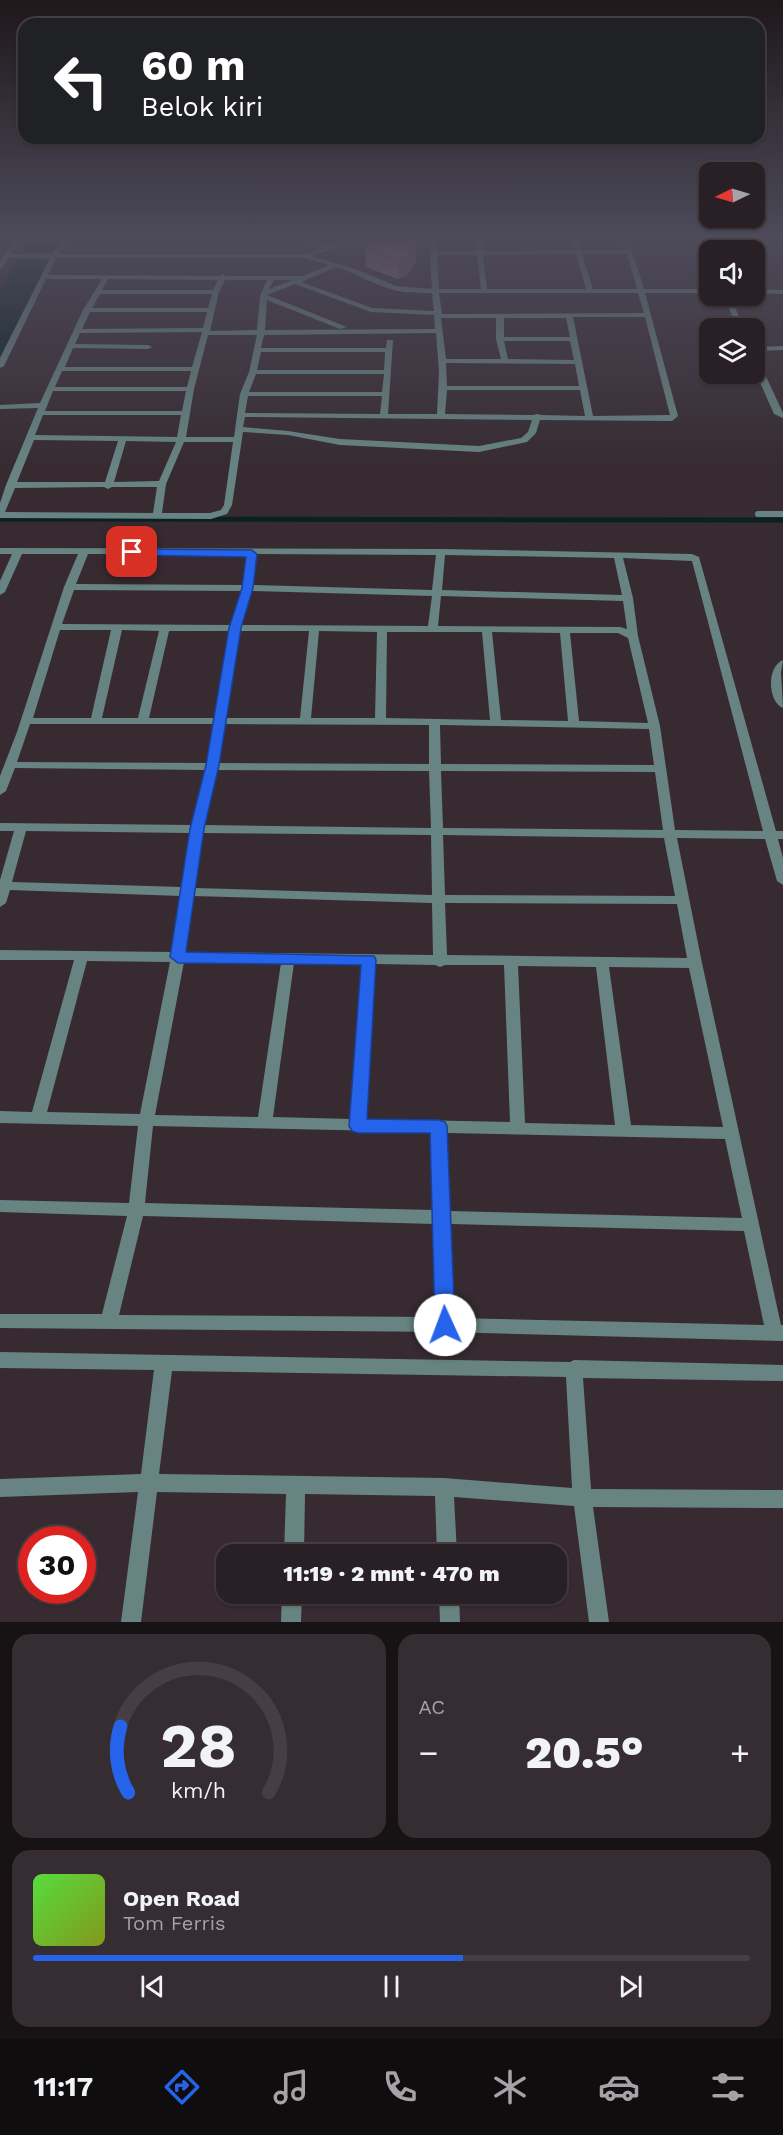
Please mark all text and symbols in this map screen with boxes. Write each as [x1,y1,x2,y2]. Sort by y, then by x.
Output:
text: 60 m [141,41,245,90]
icon: left [42,42,120,120]
text: Belok kiri [141,91,263,123]
north arrow [699,162,765,228]
map controls [699,162,765,384]
button: sound [699,240,765,306]
button: layers [699,318,765,384]
pin [106,526,157,577]
icon: arrive [115,535,148,568]
position arrow [413,1293,477,1357]
speed limit sign: 30 [18,1526,96,1604]
text: 11:19 · 2 mnt · 470 m [283,1561,500,1586]
text: AC [419,1695,445,1719]
text: 28 [161,1709,237,1782]
text: 20.5° [525,1726,644,1779]
text: − [419,1733,438,1772]
text: + [730,1733,750,1772]
text: km/h [171,1778,226,1803]
text: Open Road [123,1886,240,1911]
text: Tom Ferris [123,1911,226,1935]
icon: previous [136,1970,169,2003]
icon: pause [375,1970,408,2003]
icon: next [614,1970,647,2003]
icon: directions [161,2066,203,2108]
icon: music [270,2066,312,2108]
icon: phone [379,2066,421,2108]
icon: climate [489,2066,531,2108]
icon: car [598,2066,640,2108]
icon: filters [707,2066,749,2108]
text: 11:17 [34,2071,93,2103]

